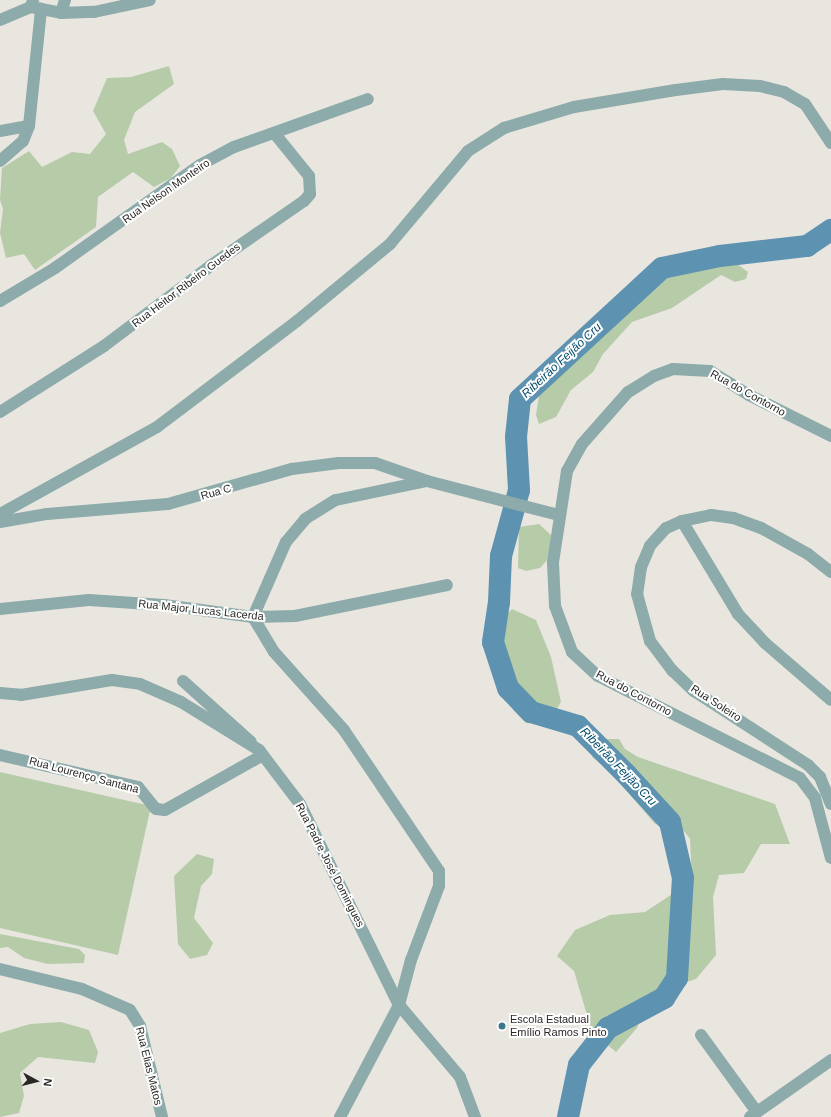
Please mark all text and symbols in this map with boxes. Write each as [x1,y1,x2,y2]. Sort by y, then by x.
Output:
street label: Rua Nelson Monteiro [120,156,212,226]
street label: Rua Heitor Ribeiro Guedes [129,240,243,330]
water label: Ribeirão Feijão Cru [519,320,605,402]
street label: Rua do Contorno [708,367,788,419]
street label: Rua C [199,481,233,503]
street label: Rua Major Lucas Lacerda [138,597,264,623]
street label: Rua do Contorno [594,668,674,718]
street label: Rua Soleiro [688,682,744,724]
water label: Ribeirão Feijão Cru [577,725,659,809]
street label: Rua Lourenço Santana [28,754,140,796]
street label: Rua Padre José Domingues [293,801,367,929]
place label: Escola Estadual Emílio Ramos Pinto [510,1013,607,1039]
marker: Escola Estadual Emílio Ramos Pinto [497,1021,507,1031]
street label: Rua Elias Matos [133,1026,165,1106]
north arrow [16,1061,56,1101]
text: N [41,1078,54,1087]

